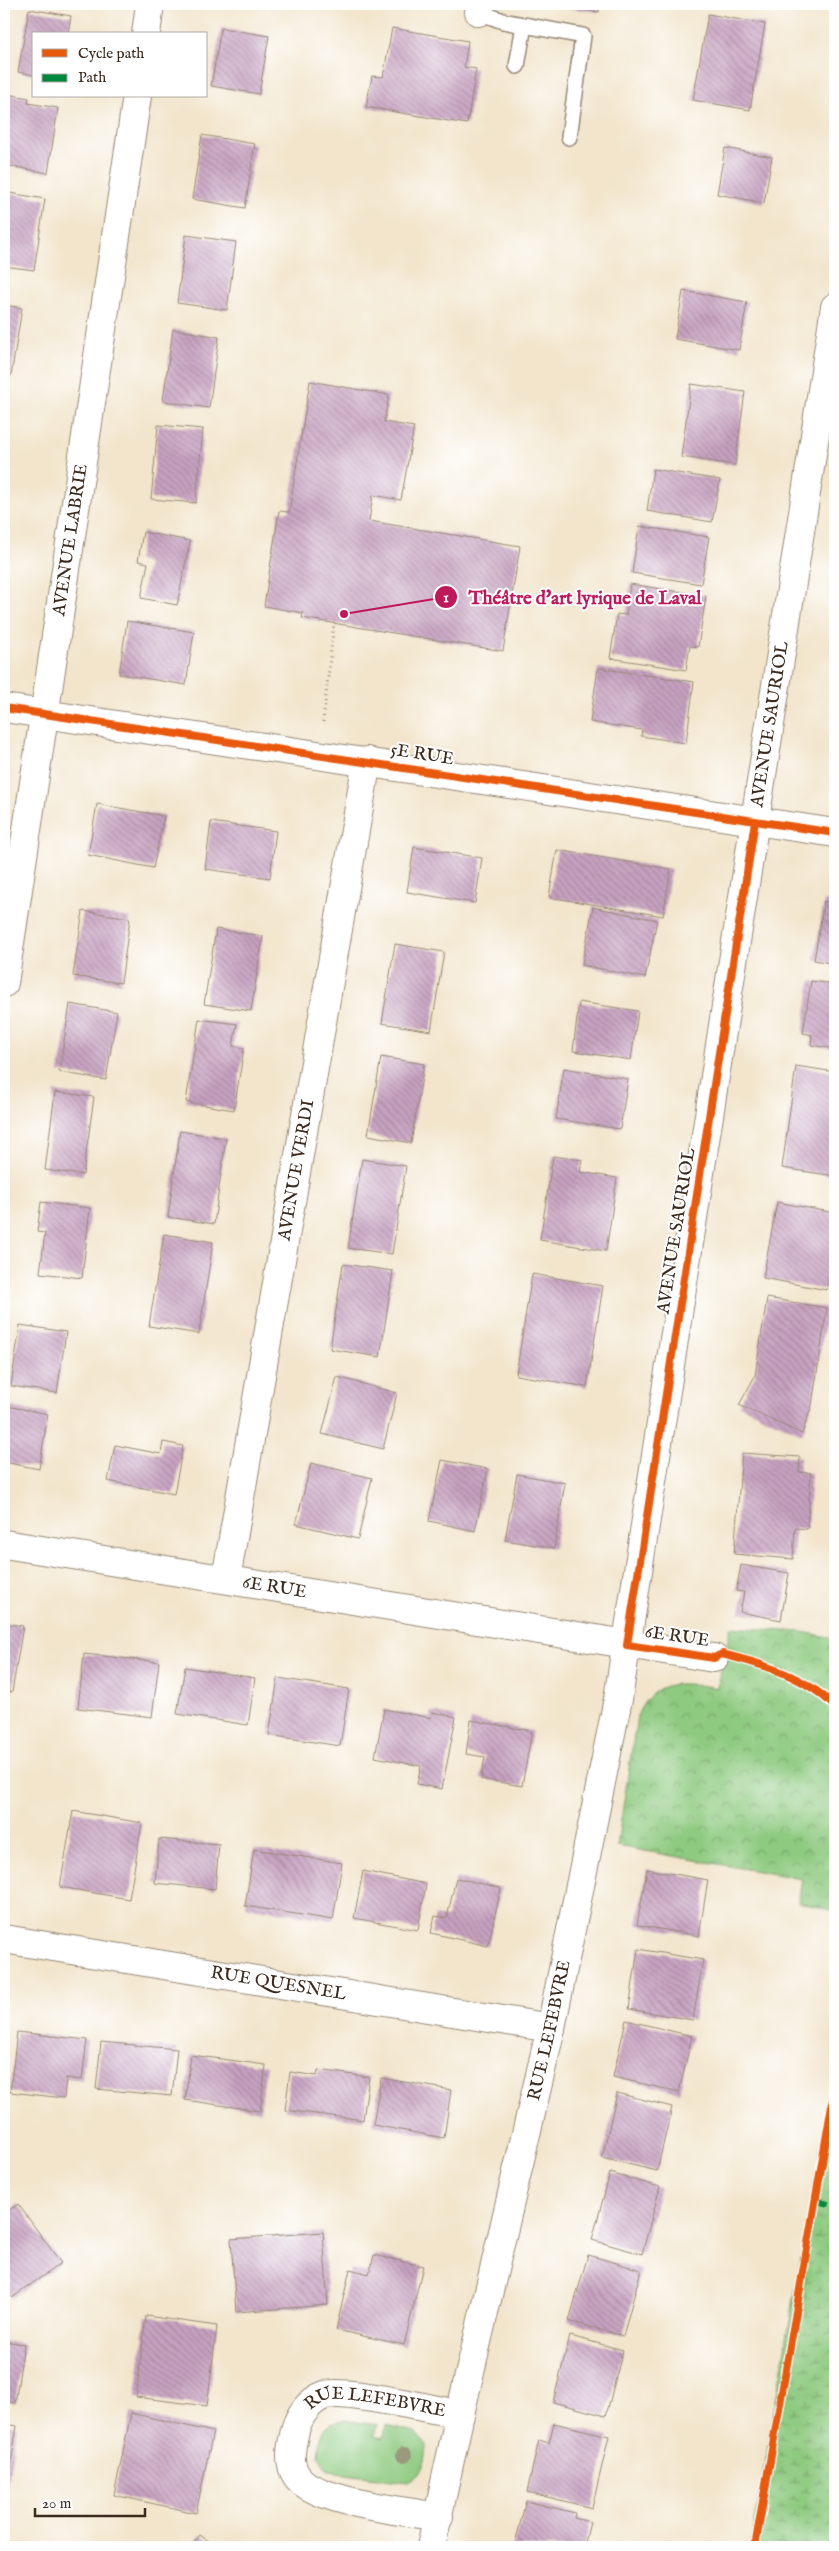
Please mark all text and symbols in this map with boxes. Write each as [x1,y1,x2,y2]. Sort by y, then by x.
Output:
legend [32,32,208,98]
text: Cycle path [78,44,144,63]
text: Path [78,68,106,87]
street label: AVENUE LABRIE [48,462,93,619]
callout: Théâtre d'art lyrique de Laval [434,580,711,614]
text: Théâtre d'art lyrique de Laval [468,587,702,611]
text: 1 [443,588,449,607]
street label: AVENUE SAURIOL [746,640,794,810]
street label: 5E RUE [389,739,455,771]
street label: AVENUE VERDI [273,1097,320,1243]
street label: AVENUE SAURIOL [652,1146,701,1316]
street label: 6E RUE [241,1571,308,1604]
street label: 6E RUE [643,1621,711,1653]
street label: RUE LEFEBVRE [523,1958,576,2103]
street label: RUE QUESNEL [209,1961,348,2006]
street label: RUE LEFEBVRE [300,2382,448,2423]
scale bar [35,2486,145,2518]
text: 20 m [42,2494,72,2513]

